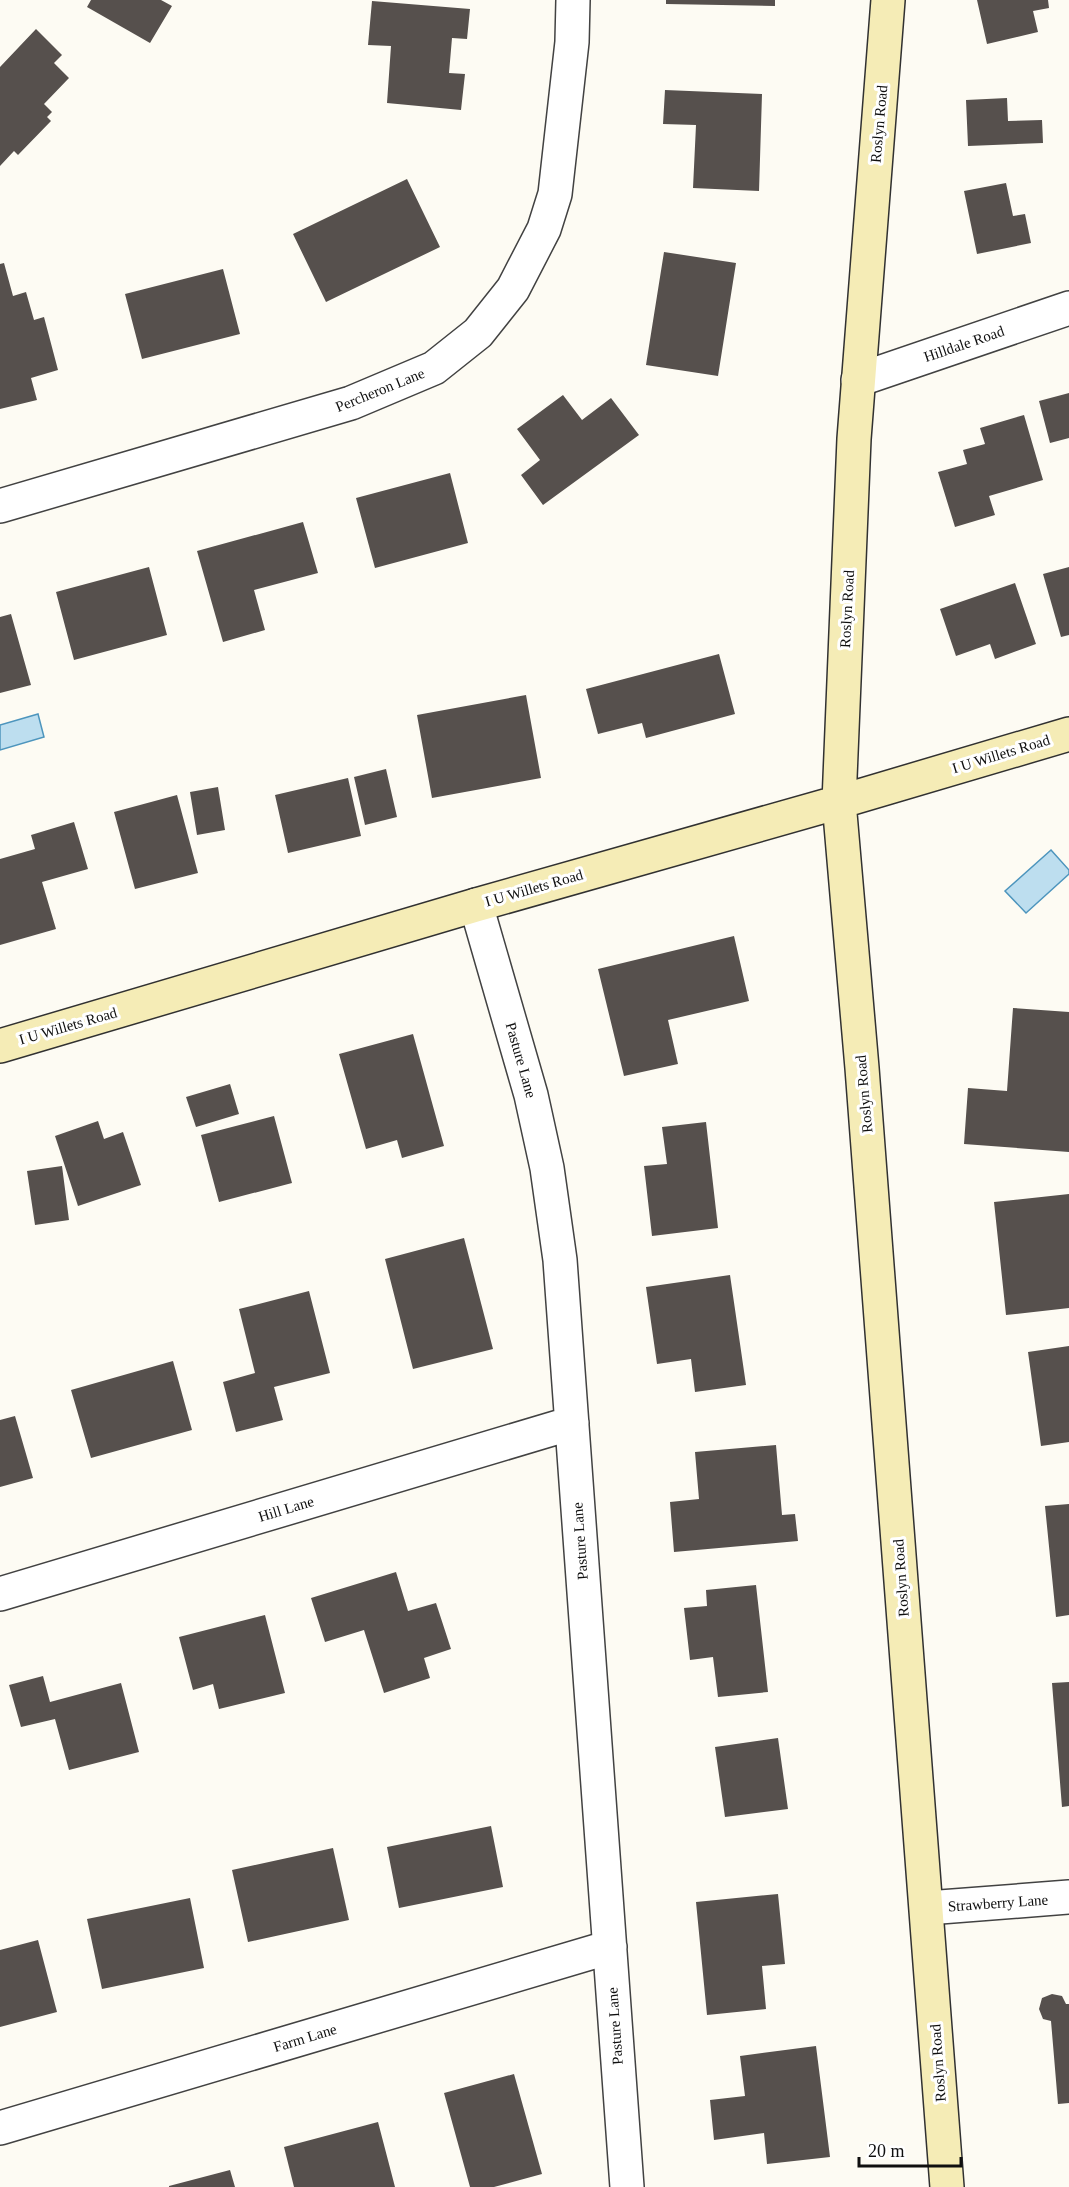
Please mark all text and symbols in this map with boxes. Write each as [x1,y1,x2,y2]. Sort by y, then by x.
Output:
street label: Roslyn Road [868,84,890,164]
street label: Hilldale Road [922,323,1007,365]
street label: Percheron Lane [333,365,427,415]
street label: Roslyn Road [837,569,857,648]
street label: I U Willets Road [950,731,1052,776]
street label: I U Willets Road [483,866,585,910]
street label: I U Willets Road [17,1004,119,1048]
street label: Pasture Lane [503,1020,540,1100]
street label: Roslyn Road [853,1054,875,1134]
street label: Hill Lane [256,1493,316,1525]
street label: Pasture Lane [569,1501,591,1580]
street label: Roslyn Road [890,1538,912,1617]
street label: Strawberry Lane [947,1891,1049,1914]
street label: Pasture Lane [604,1986,626,2065]
street label: Farm Lane [271,2021,339,2055]
street label: Roslyn Road [927,2023,949,2102]
scale bar [859,2130,961,2168]
text: 20 m [868,2141,905,2161]

